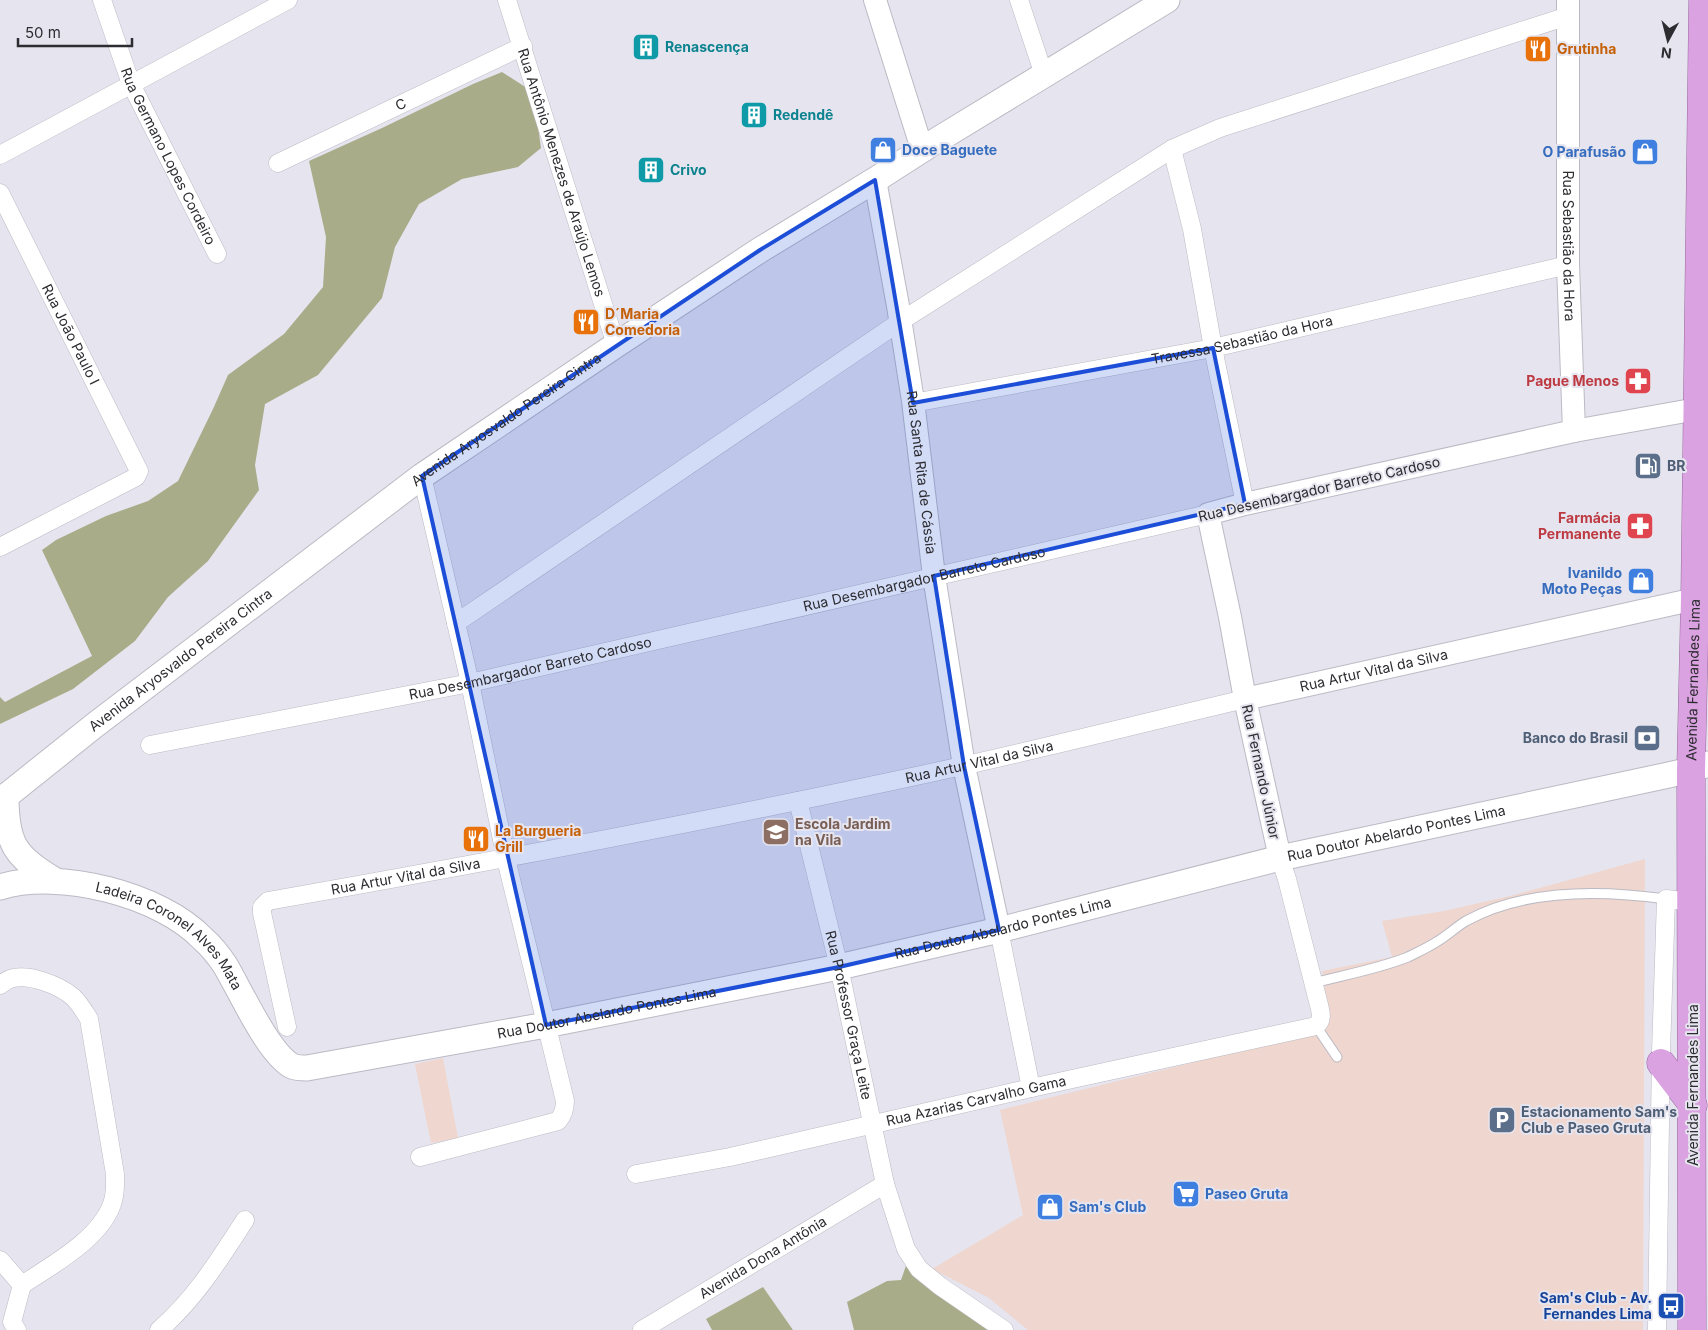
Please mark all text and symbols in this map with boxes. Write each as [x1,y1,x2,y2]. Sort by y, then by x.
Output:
scale bar [18,15,131,47]
north arrow [1643,15,1693,65]
text: 50 m [25,23,61,42]
building icon: Renascença [631,32,661,62]
restaurant icon: Grutinha [1523,34,1553,64]
place label: Renascença [665,38,749,55]
place label: Grutinha [1557,40,1616,57]
text: N [1660,44,1673,62]
street label: Rua Antônio Menezes de Araújo Lemos [515,46,609,299]
street label: Rua Germano Lopes Cordeiro [118,65,220,247]
street label: C [392,94,409,114]
building icon: Redendê [739,100,769,130]
place label: Redendê [773,106,833,123]
shop icon: Doce Baguete [868,135,898,165]
shop icon: O Parafusão [1630,137,1660,167]
place label: Doce Baguete [902,141,997,158]
place label: O Parafusão [1542,143,1626,160]
building icon: Crivo [636,155,666,185]
place label: Crivo [670,161,707,178]
street label: Rua Sebastião da Hora [1560,171,1579,322]
street label: Rua João Paulo I [39,281,103,387]
place label: D´Maria Comedoria [605,305,680,338]
restaurant icon: D´Maria Comedoria [571,307,601,337]
street label: Travessa Sebastião da Hora [1150,311,1334,367]
street label: Avenida Aryosvaldo Pereira Cintra [407,349,604,489]
pharmacy icon: Pague Menos [1623,366,1653,396]
place label: Pague Menos [1526,372,1619,389]
street label: Rua Santa Rita de Cássia [903,389,940,555]
fuel station icon: BR [1633,451,1663,481]
street label: Rua Desembargador Barreto Cardoso [1196,452,1442,525]
place label: BR [1667,457,1685,474]
place label: Farmácia Permanente [1538,509,1621,542]
pharmacy icon: Farmácia Permanente [1625,511,1655,541]
street label: Rua Desembargador Barreto Cardoso [801,543,1047,614]
place label: Ivanildo Moto Peças [1542,564,1622,597]
shop icon: Ivanildo Moto Peças [1626,566,1656,596]
street label: Avenida Aryosvaldo Pereira Cintra [85,584,275,735]
street label: Avenida Fernandes Lima [1682,599,1703,761]
street label: Rua Desembargador Barreto Cardoso [407,633,653,703]
street label: Rua Artur Vital da Silva [1298,645,1449,695]
street label: Rua Fernando Júnior [1239,703,1284,841]
bank icon: Banco do Brasil [1632,723,1662,753]
place label: Banco do Brasil [1523,729,1628,746]
street label: Rua Artur Vital da Silva [904,736,1055,786]
street label: Rua Doutor Abelardo Pontes Lima [1286,801,1507,864]
place label: Escola Jardim na Vila [795,815,890,848]
school or university icon: Escola Jardim na Vila [761,817,791,847]
place label: La Burgueria Grill [495,822,581,855]
restaurant icon: La Burgueria Grill [461,824,491,854]
street label: Rua Artur Vital da Silva [330,854,481,898]
street label: Ladeira Coronel Alves Mata [94,878,246,993]
street label: Rua Doutor Abelardo Pontes Lima [892,893,1113,962]
street label: Rua Professor Graça Leite [822,929,876,1101]
street label: Rua Doutor Abelardo Pontes Lima [496,983,718,1042]
street label: Avenida Fernandes Lima [1684,1004,1701,1166]
street label: Rua Azarias Carvalho Gama [884,1072,1068,1129]
place label: Estacionamento Sam's Club e Paseo Gruta [1521,1103,1677,1136]
parking icon: Estacionamento Sam's Club e Paseo Gruta [1487,1105,1517,1135]
supermarket icon: Paseo Gruta [1171,1179,1201,1209]
place label: Paseo Gruta [1205,1185,1288,1202]
shop icon: Sam's Club [1035,1192,1065,1222]
place label: Sam's Club [1069,1198,1146,1215]
street label: Avenida Dona Antônia [696,1212,829,1302]
place label: Sam's Club - Av. Fernandes Lima [1540,1289,1652,1322]
bus stop icon: Sam's Club - Av. Fernandes Lima [1656,1291,1686,1321]

